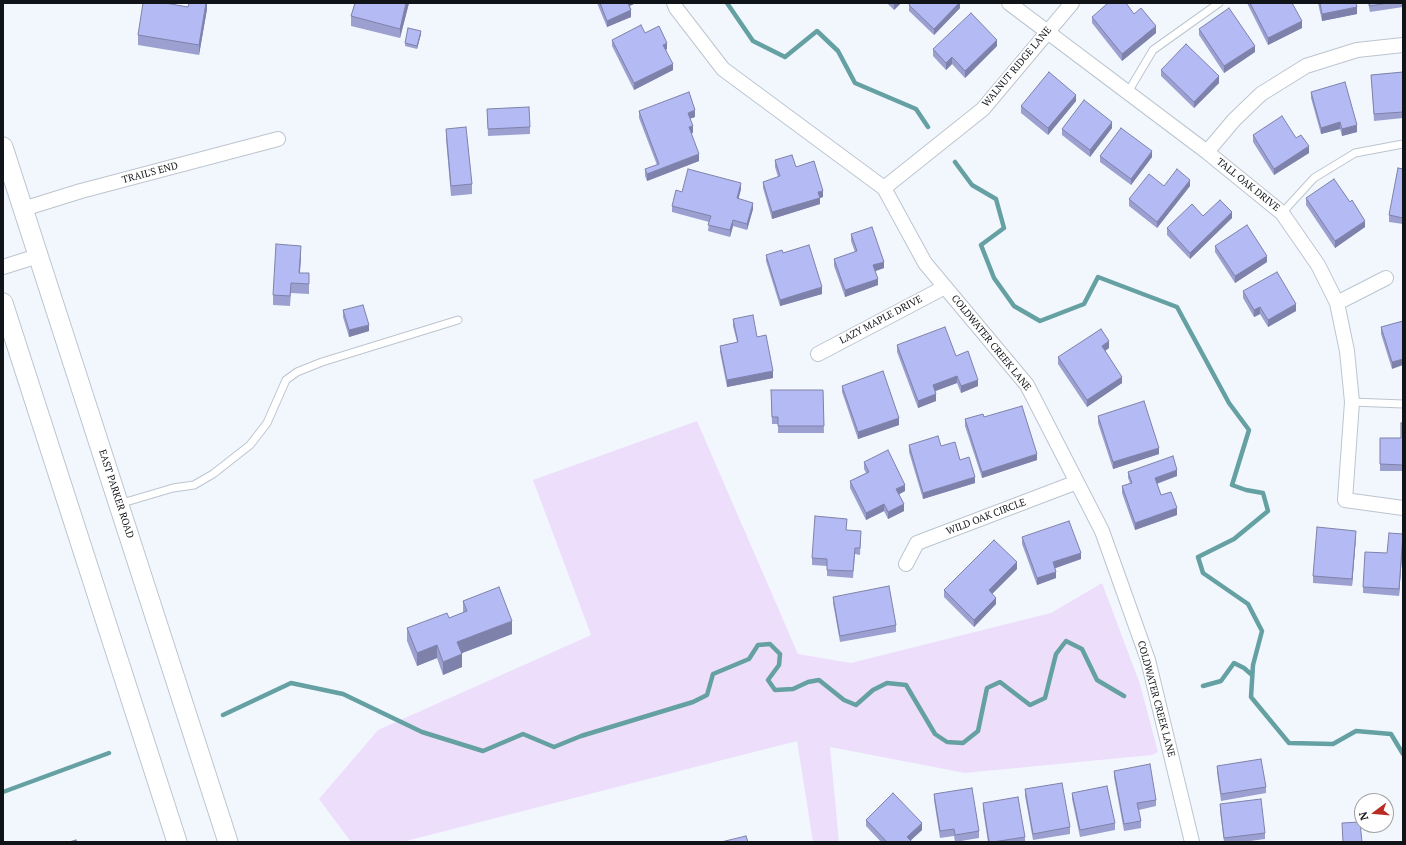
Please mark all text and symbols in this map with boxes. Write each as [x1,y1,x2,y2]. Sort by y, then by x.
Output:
street label: WALNUT RIDGE LANE [980,24,1054,110]
street label: TALL OAK DRIVE [1214,156,1282,214]
street label: TRAIL'S END [121,160,179,186]
street label: LAZY MAPLE DRIVE [838,293,924,347]
street label: COLDWATER CREEK LANE [949,293,1033,393]
street label: EAST PARKER ROAD [96,448,136,540]
street label: WILD OAK CIRCLE [945,496,1027,538]
street label: COLDWATER CREEK LANE [1135,640,1177,758]
north arrow [1354,793,1394,833]
text: N [1356,810,1371,822]

